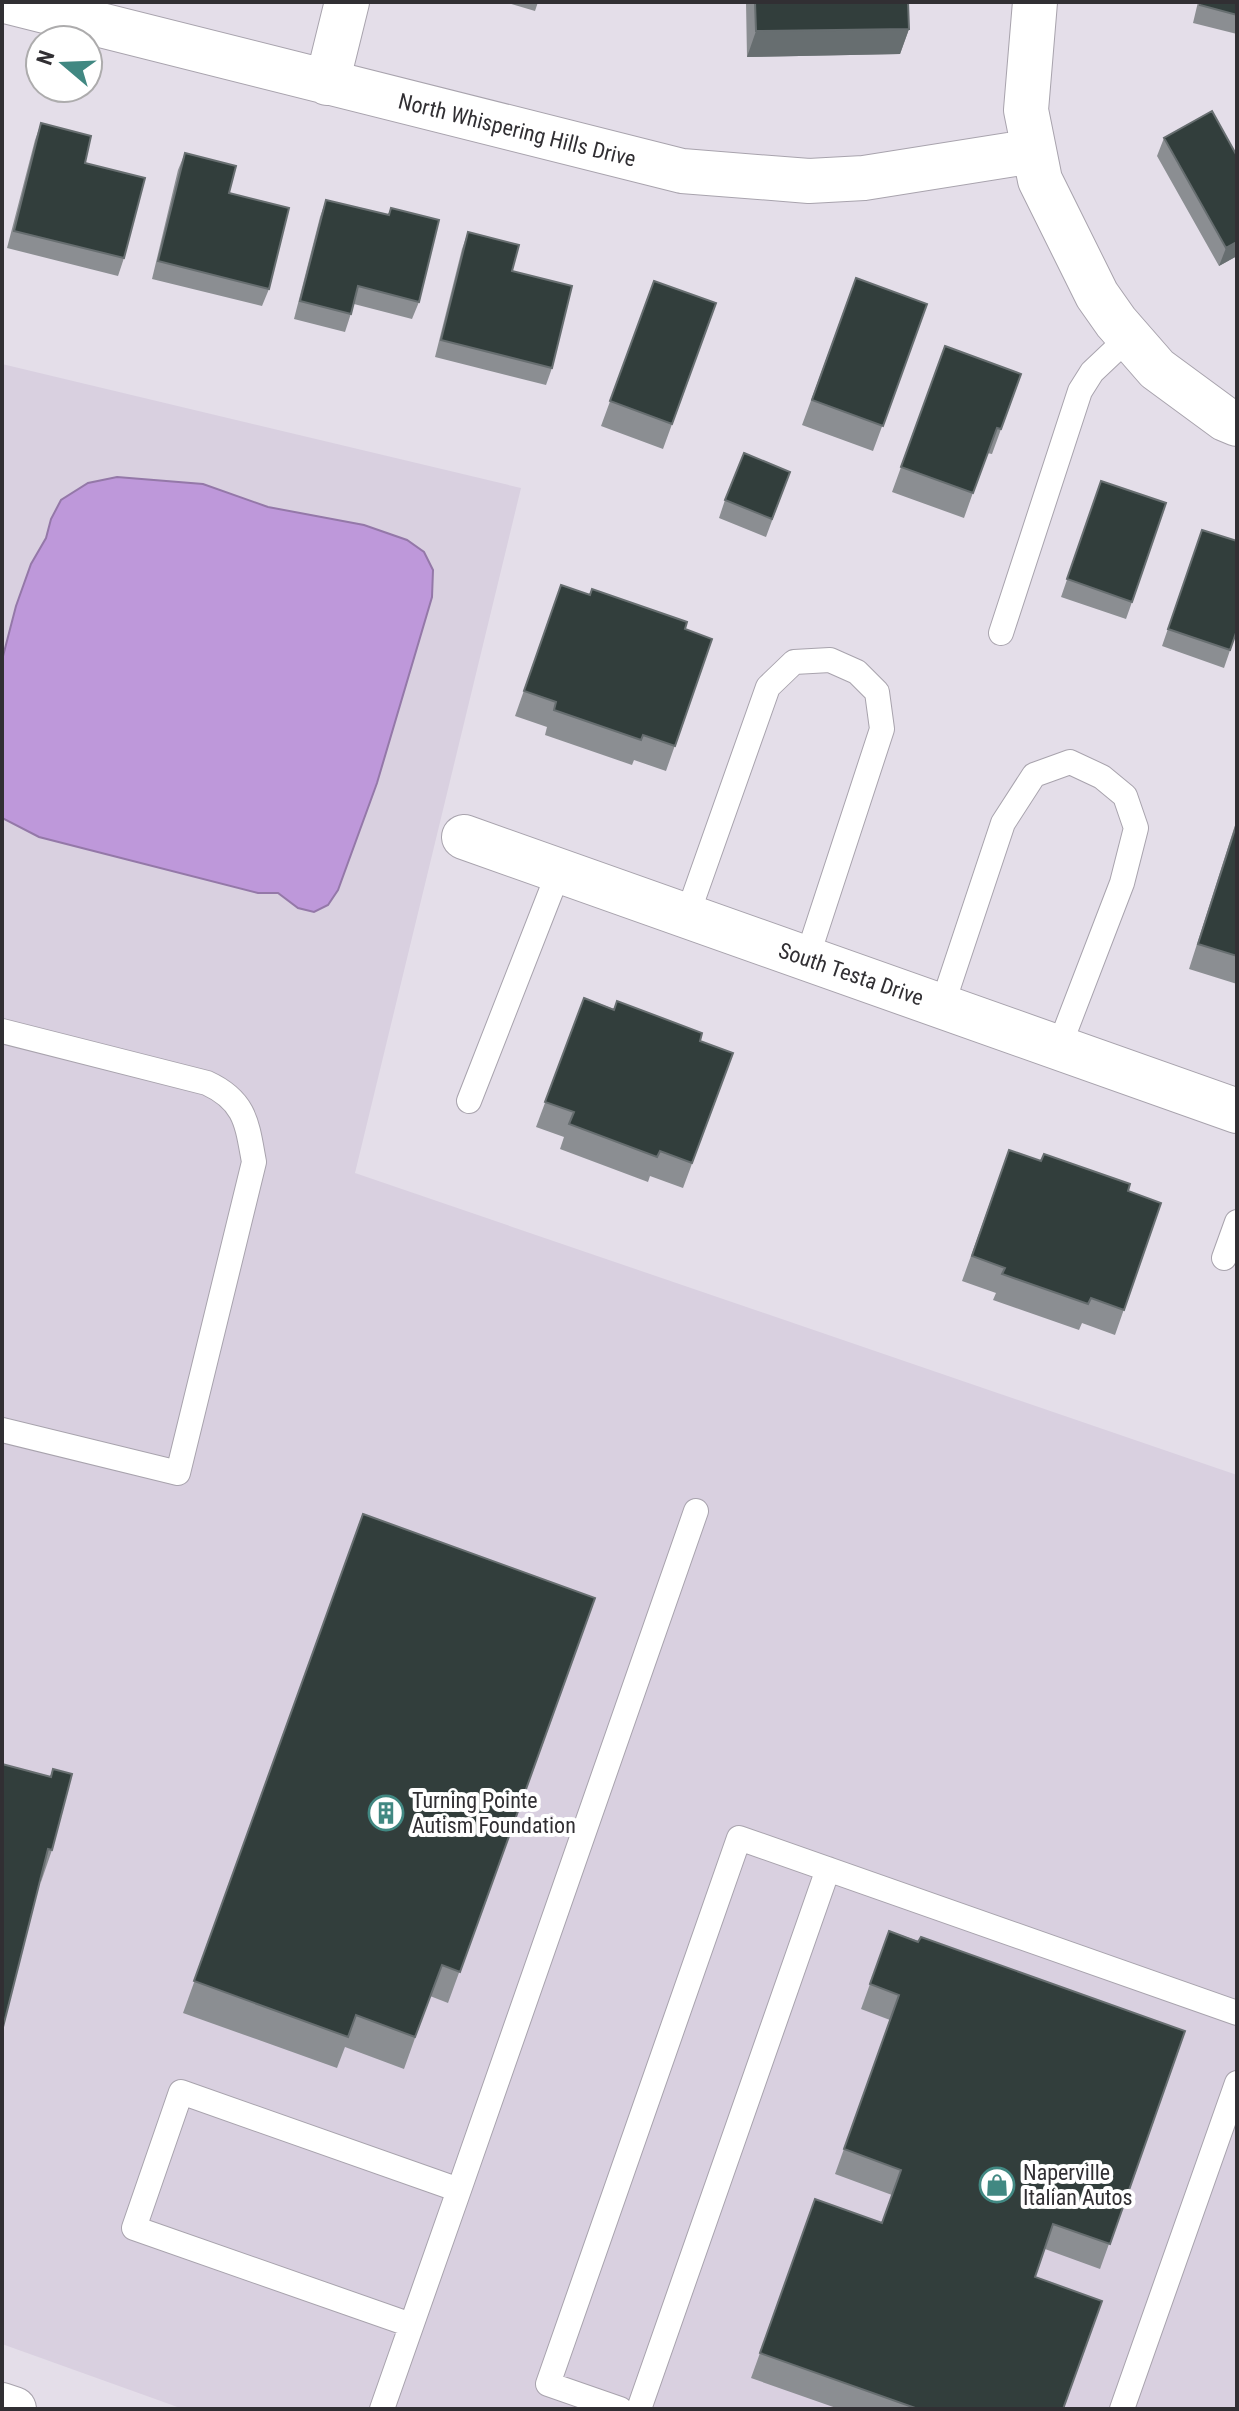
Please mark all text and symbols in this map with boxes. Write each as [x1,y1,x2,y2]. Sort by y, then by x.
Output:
north arrow [24,24,104,104]
text: N [32,47,60,68]
street label: North Whispering Hills Drive [396,88,638,172]
street label: South Testa Drive [775,938,927,1010]
place label: Turning Pointe Autism Foundation [412,1788,576,1838]
building icon: Turning Pointe Autism Foundation [367,1794,405,1832]
place label: Naperville Italian Autos [1023,2160,1132,2210]
shop icon: Naperville Italian Autos [978,2166,1016,2204]

